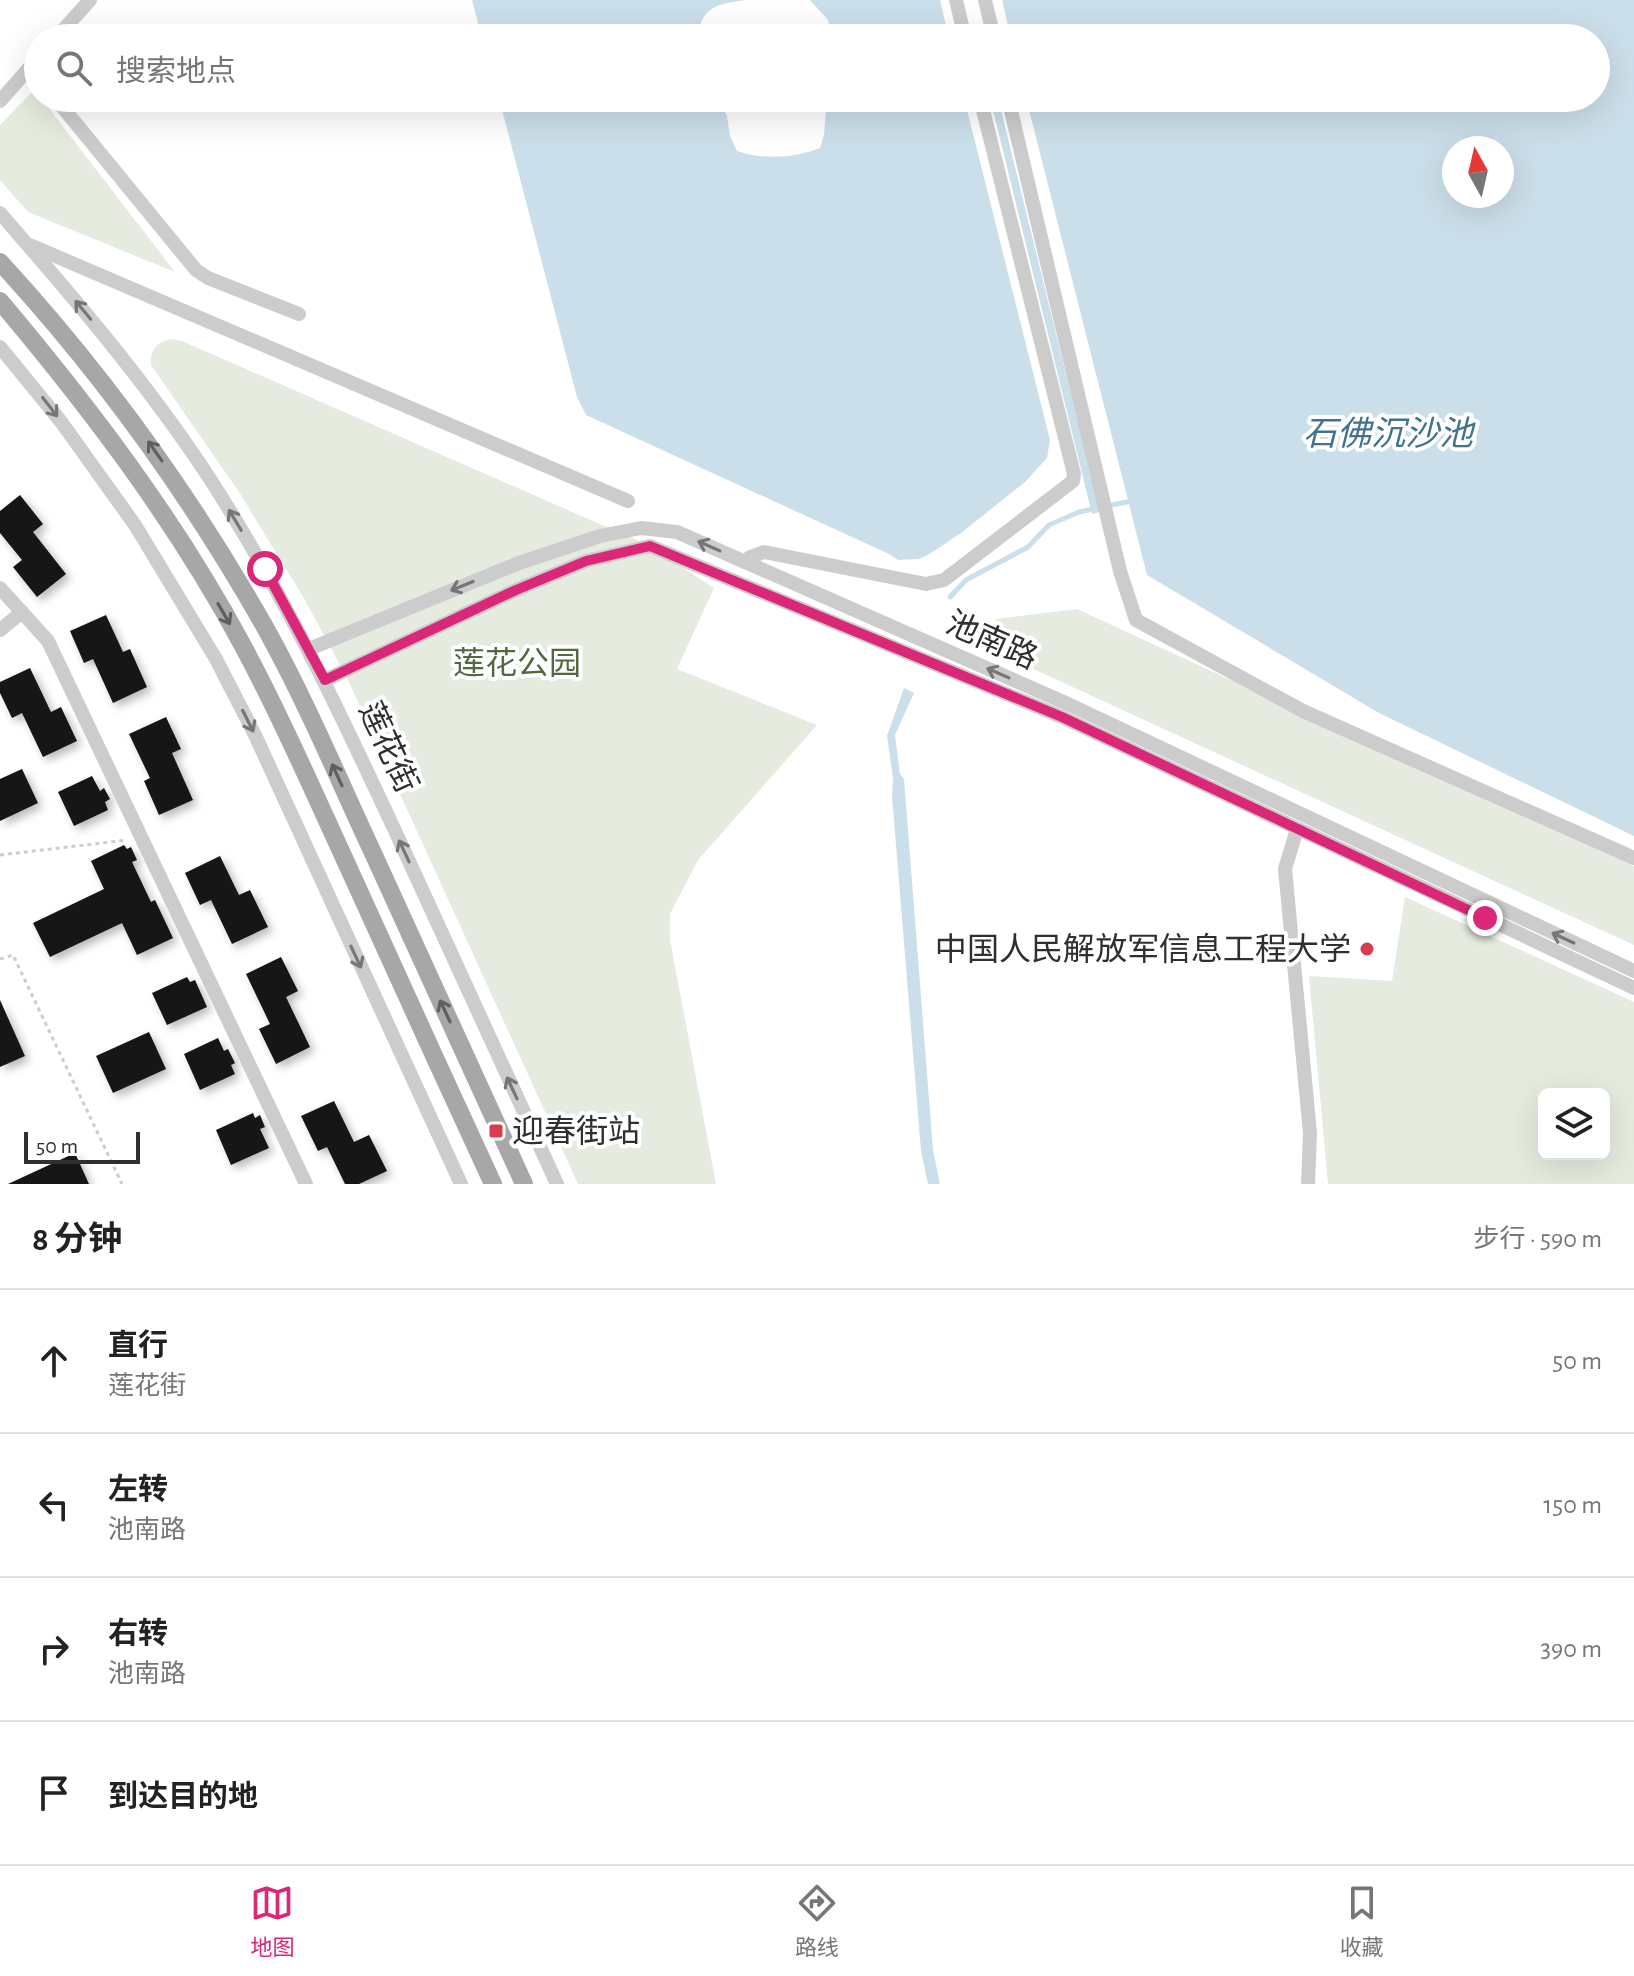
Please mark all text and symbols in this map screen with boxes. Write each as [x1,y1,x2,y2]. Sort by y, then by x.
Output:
search box [24,24,1610,112]
icon: search [52,46,96,90]
text: 搜索地点 [116,57,236,87]
north arrow [1442,136,1514,208]
one-way arrow [74,300,92,321]
one-way arrow [41,396,58,417]
water label: 石佛沉沙池 [1303,416,1476,452]
one-way arrow [147,441,163,463]
one-way arrow [227,509,243,532]
one-way arrow [697,538,722,553]
route start [247,551,283,587]
one-way arrow [450,580,475,595]
one-way arrow [216,602,232,625]
street label: 池南路 [941,605,1043,675]
park label: 莲花公园 [453,646,581,680]
one-way arrow [987,665,1011,680]
street label: 莲花街 [353,696,425,798]
one-way arrow [240,708,256,732]
one-way arrow [329,763,344,787]
one-way arrow [396,840,411,864]
route end [1467,900,1503,936]
one-way arrow [1552,930,1576,945]
place label: 中国人民解放军信息工程大学 [935,932,1351,966]
marker: 中国人民解放军信息工程大学 [1358,940,1376,958]
one-way arrow [350,944,365,969]
one-way arrow [437,1000,452,1024]
one-way arrow [504,1076,519,1100]
map controls [1538,1088,1610,1160]
button: layers [1538,1088,1610,1160]
place label: 迎春街站 [512,1115,640,1148]
marker: 迎春街站 [487,1122,505,1140]
scale bar [24,1128,140,1164]
text: 50 m [36,1135,78,1157]
text: 8 分钟 [32,1223,122,1257]
text: 步行 · 590 m [1474,1226,1602,1252]
text: 直行 [108,1331,168,1361]
icon: ahead [32,1339,76,1383]
text: 50 m [1552,1348,1602,1374]
text: 莲花街 [108,1373,186,1399]
text: 左转 [108,1475,168,1505]
icon: left [32,1483,76,1527]
text: 150 m [1543,1492,1602,1518]
text: 池南路 [108,1517,186,1543]
text: 右转 [108,1619,168,1649]
icon: right [32,1627,76,1671]
text: 390 m [1540,1636,1602,1662]
text: 池南路 [108,1661,186,1687]
icon: arrive [32,1771,76,1815]
text: 到达目的地 [108,1782,258,1812]
tab: 地图 [250,1881,294,1961]
tab: 路线 [795,1881,839,1961]
tab: 收藏 [1340,1881,1384,1961]

